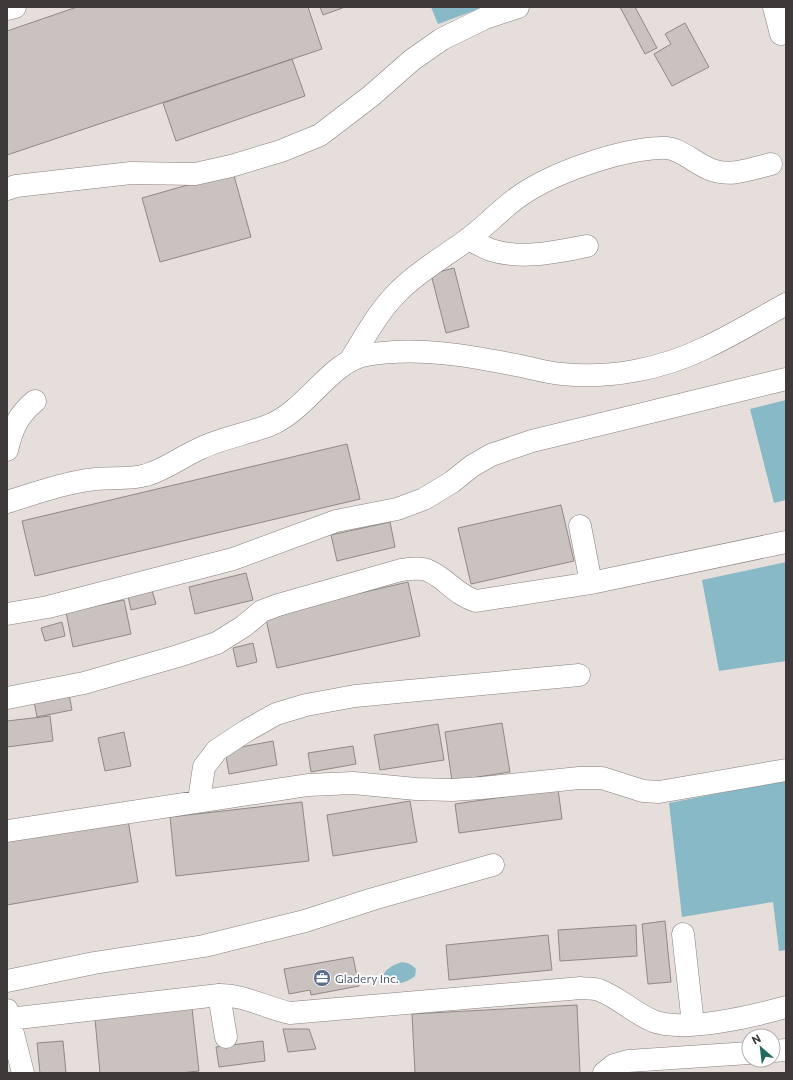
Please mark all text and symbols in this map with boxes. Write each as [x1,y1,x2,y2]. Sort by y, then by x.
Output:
office icon: Gladery Inc. [312,968,332,988]
place label: Gladery Inc. [335,971,399,985]
north arrow [741,1028,781,1068]
text: N [749,1031,763,1046]

